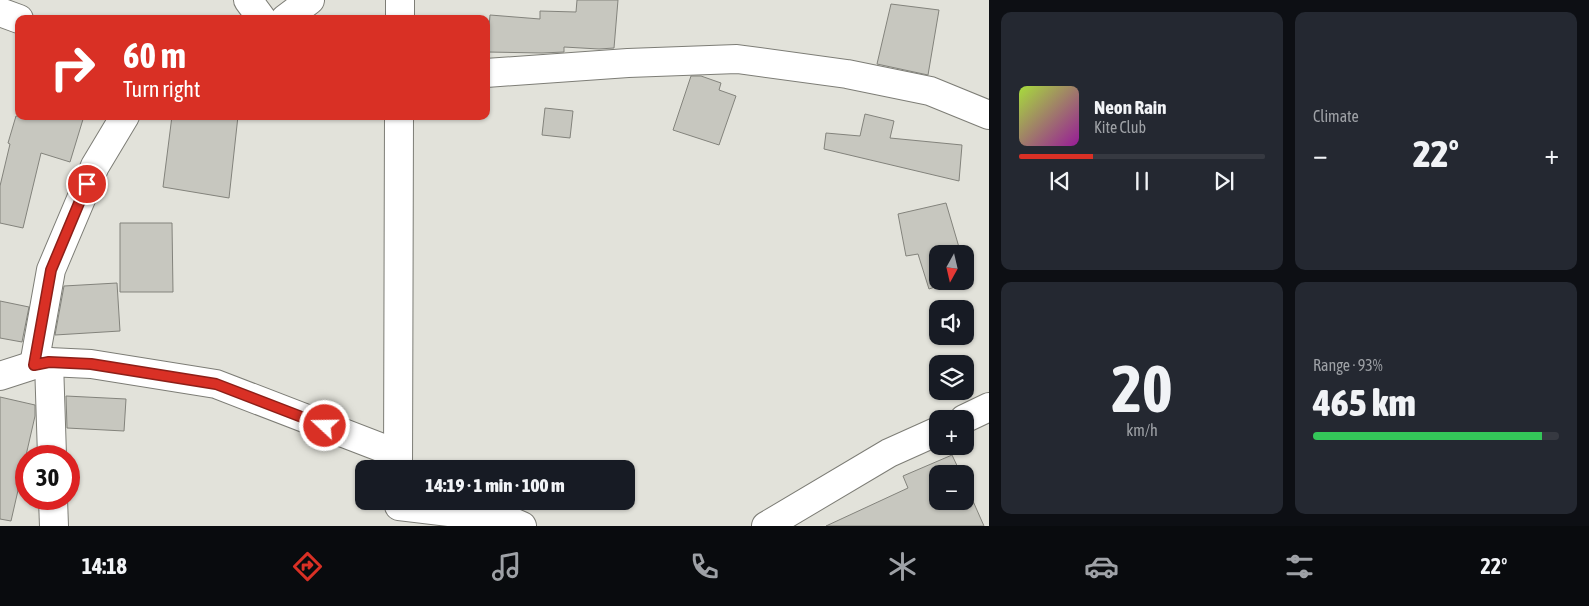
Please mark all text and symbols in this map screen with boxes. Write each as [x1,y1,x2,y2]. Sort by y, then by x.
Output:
icon: right [40,35,105,100]
text: 60 m [123,35,186,75]
text: Turn right [123,76,200,102]
text: Neon Rain [1094,96,1166,118]
text: Climate [1313,107,1359,125]
text: Kite Club [1094,118,1146,136]
text: 22° [1413,132,1459,175]
text: − [1313,138,1328,170]
text: + [1544,138,1559,170]
pin [66,163,108,205]
icon: previous [1046,167,1074,195]
icon: pause [1128,167,1156,195]
icon: next [1210,167,1238,195]
icon: arrive [73,170,101,198]
north arrow [929,245,974,290]
map controls [929,245,974,510]
button: sound [929,300,974,345]
text: 20 [1111,351,1173,426]
button: layers [929,355,974,400]
text: Range · 93% [1313,356,1383,374]
text: 465 km [1313,381,1416,424]
position arrow [298,399,350,451]
button: + [929,410,974,455]
text: km/h [1126,421,1158,439]
speed limit sign: 30 [15,445,80,510]
button: − [929,465,974,510]
text: 14:19 · 1 min · 100 m [425,474,565,496]
icon: directions [290,549,325,584]
icon: music [489,549,524,584]
icon: phone [687,549,722,584]
icon: climate [885,549,920,584]
icon: car [1084,549,1119,584]
icon: filters [1282,549,1317,584]
text: 14:18 [82,553,127,579]
text: 22° [1480,553,1507,579]

